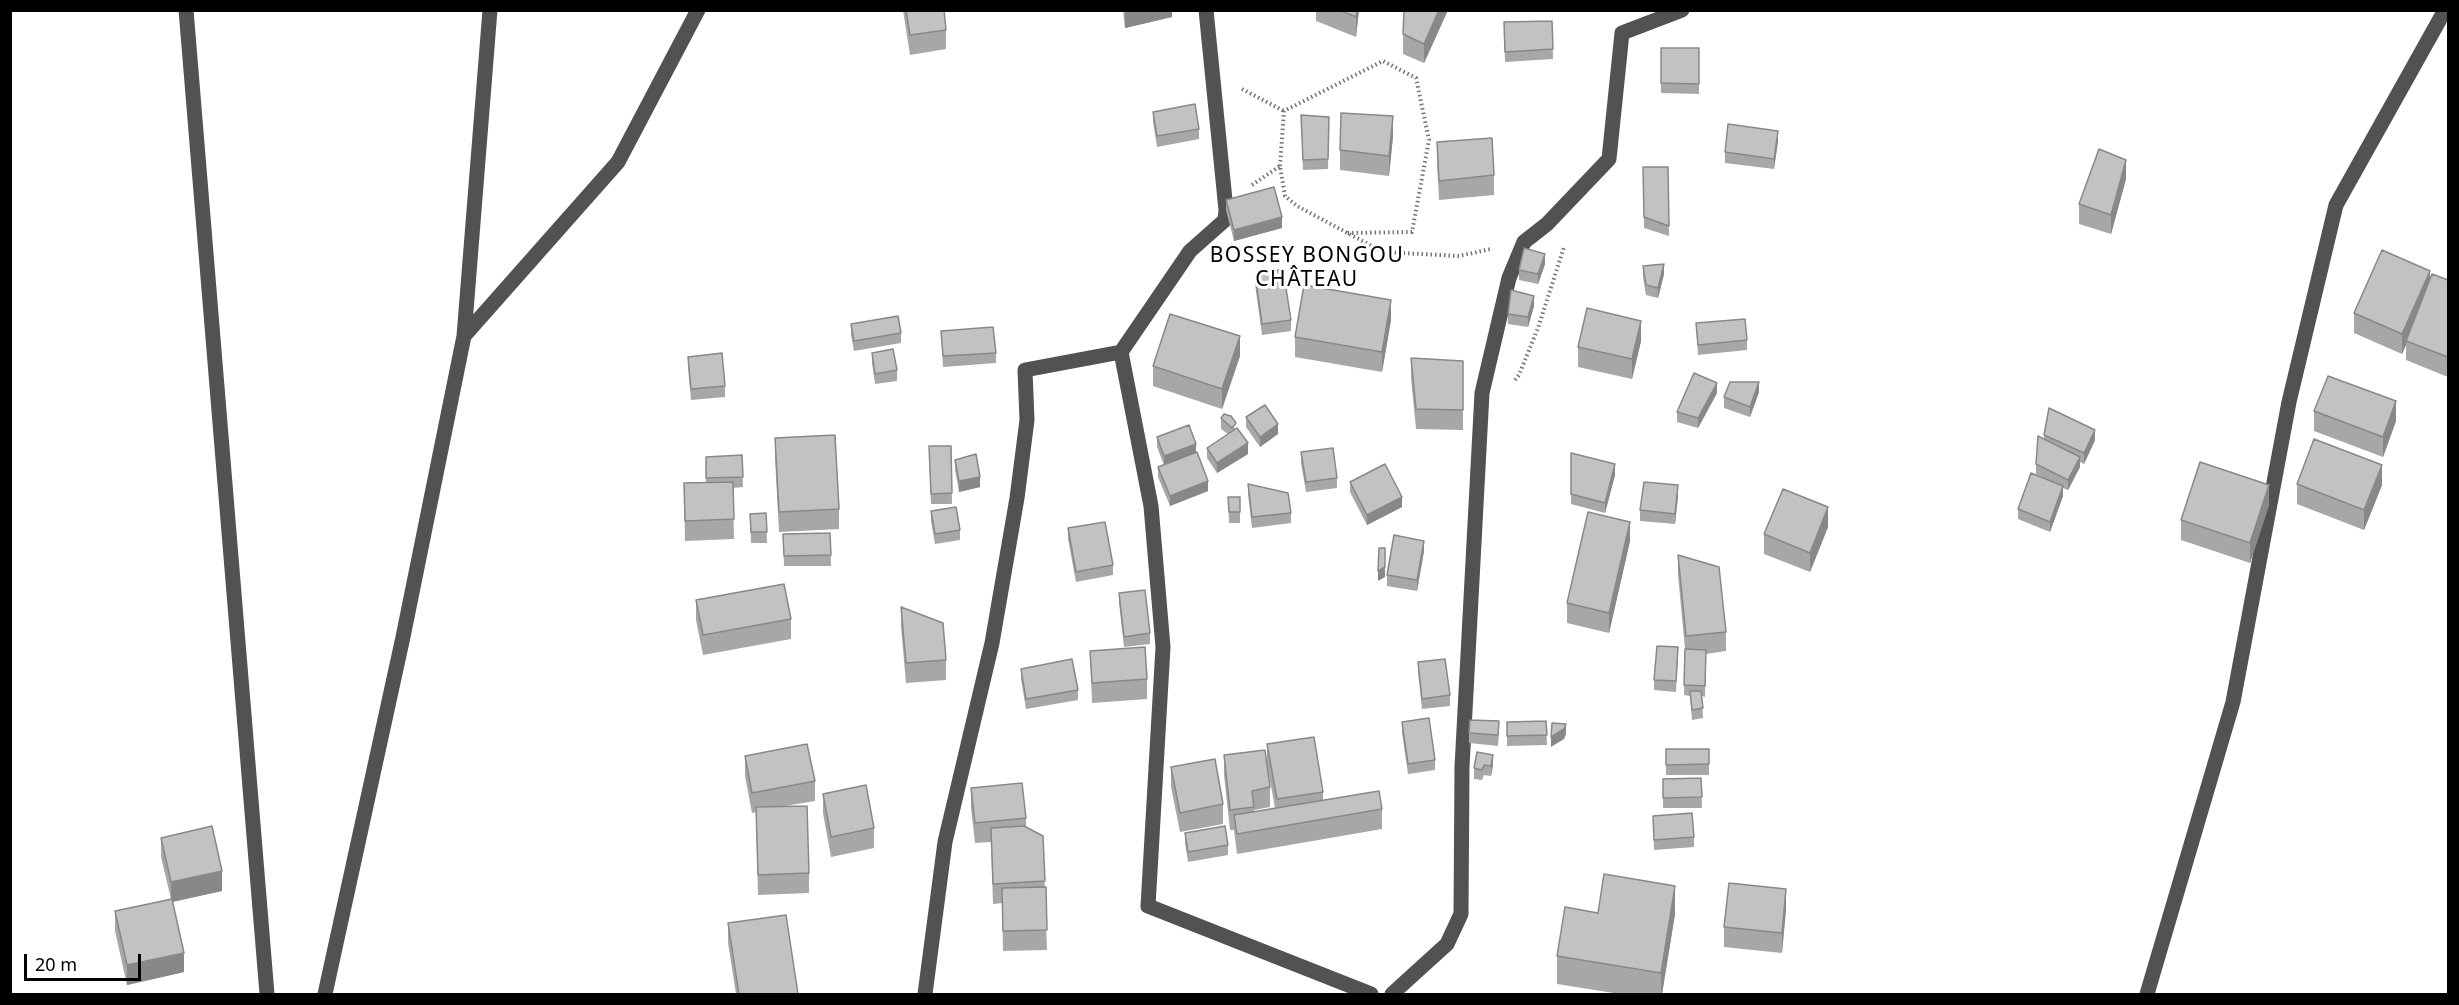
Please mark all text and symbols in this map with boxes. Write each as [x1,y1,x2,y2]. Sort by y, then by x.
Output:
district label: BOSSEY BONGOU CHÂTEAU [1210,243,1404,293]
scale bar [27,942,144,980]
text: 20 m [35,952,77,976]

